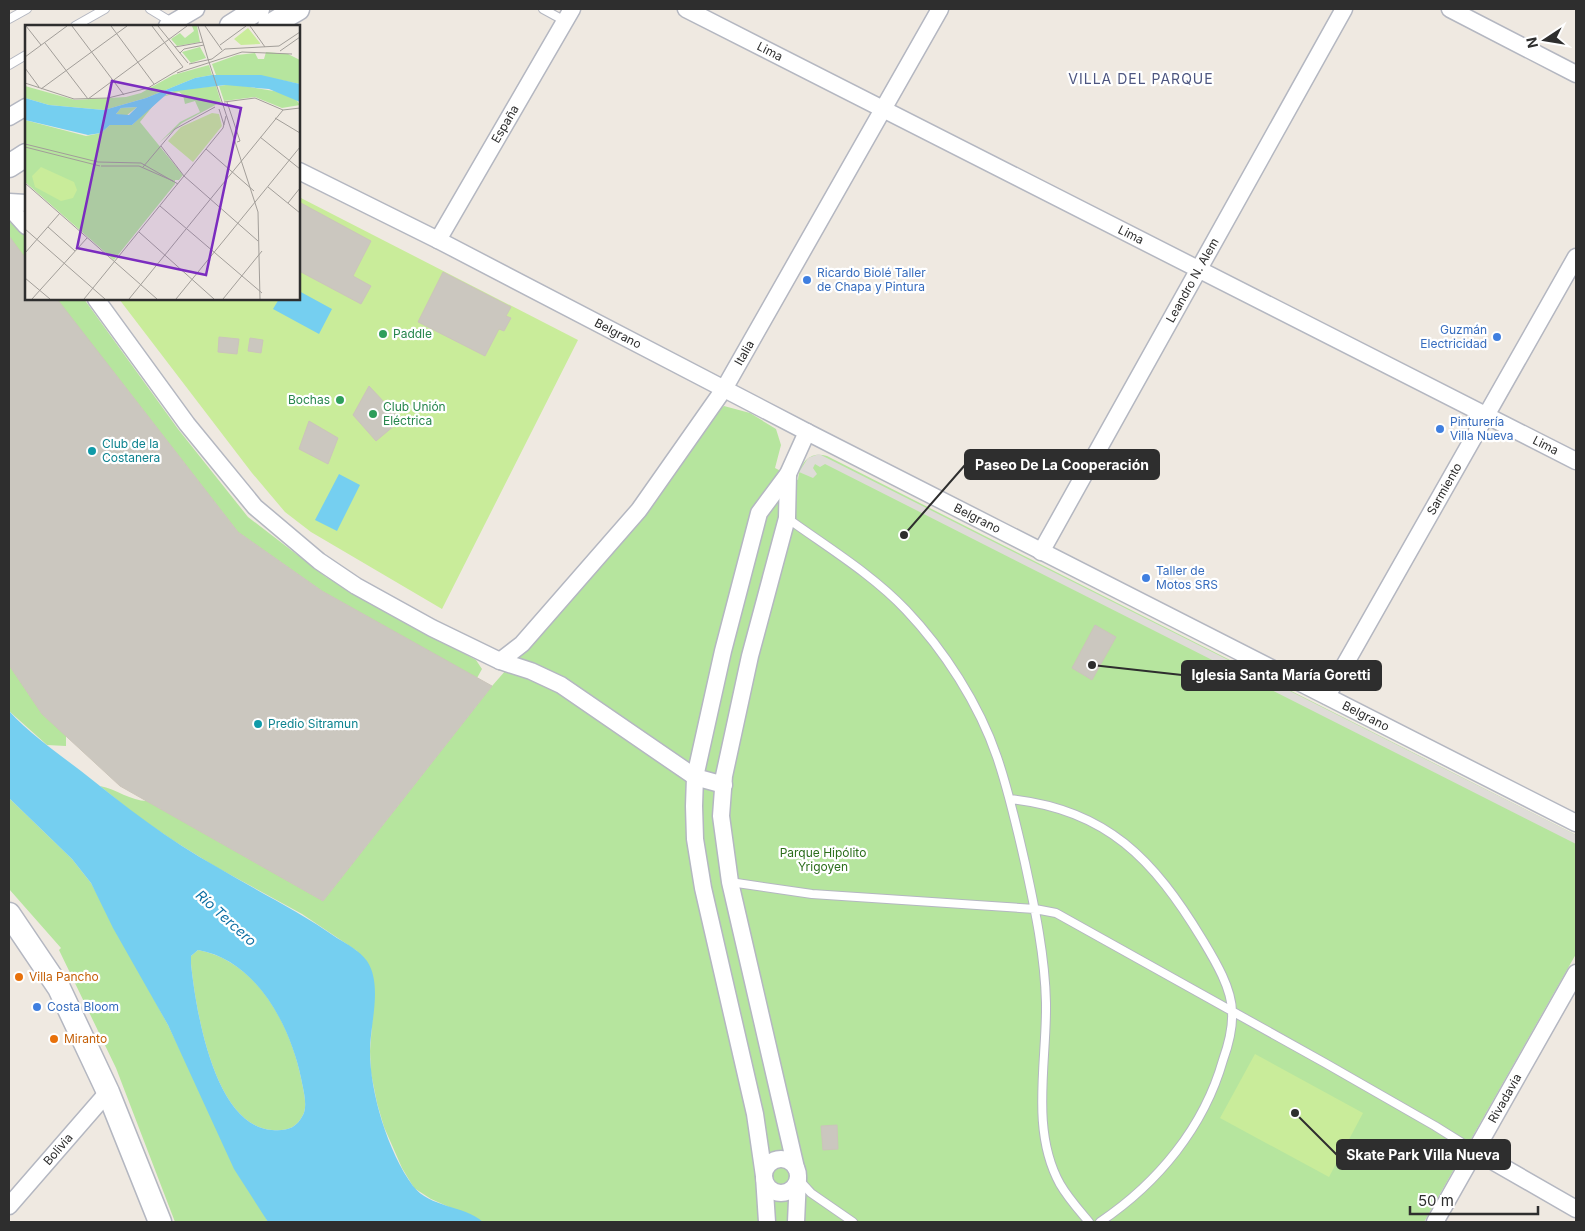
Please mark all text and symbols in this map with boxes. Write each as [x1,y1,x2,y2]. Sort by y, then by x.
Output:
north arrow [1520,15,1570,65]
inset map [25,25,300,300]
text: N [1522,36,1541,50]
street label: Lima [755,38,785,64]
district label: VILLA DEL PARQUE [1068,70,1214,87]
street label: España [488,102,522,146]
street label: Lima [1116,222,1147,247]
street label: Leandro N. Alem [1163,235,1222,325]
place label: Ricardo Biolé Taller de Chapa y Pintura [817,265,926,294]
marker: Ricardo Biolé Taller de Chapa y Pintura [801,274,813,286]
street label: Belgrano [592,315,644,352]
place label: Guzmán Electricidad [1420,322,1487,351]
place label: Paddle [393,326,432,341]
marker: Paddle [377,328,389,340]
marker: Guzmán Electricidad [1491,331,1503,343]
street label: Italia [731,337,757,368]
place label: Bochas [288,392,330,407]
marker: Bochas [334,394,346,406]
place label: Club Unión Eléctrica [383,399,446,428]
marker: Club Unión Eléctrica [367,408,379,420]
place label: Pinturería Villa Nueva [1450,414,1513,443]
marker: Pinturería Villa Nueva [1434,423,1446,435]
street label: Lima [1530,432,1561,458]
place label: Club de la Costanera [102,436,160,465]
marker: Club de la Costanera [86,445,98,457]
callout: Paseo De La Cooperación [965,450,1159,479]
text: Paseo De La Cooperación [975,456,1149,473]
street label: Sarmiento [1423,460,1465,518]
street label: Belgrano [951,500,1003,536]
place label: Taller de Motos SRS [1156,563,1218,592]
marker: Taller de Motos SRS [1140,572,1152,584]
callout: Iglesia Santa María Goretti [1182,661,1381,690]
text: Iglesia Santa María Goretti [1191,666,1371,683]
street label: Belgrano [1340,697,1392,734]
place label: Predio Sitramun [268,716,358,731]
marker: Predio Sitramun [252,718,264,730]
park label: Parque Hipólito Yrigoyen [780,845,866,874]
water label: Río Tercero [193,886,260,949]
place label: Villa Pancho [29,969,99,984]
marker: Villa Pancho [13,971,25,983]
place label: Costa Bloom [47,999,119,1014]
marker: Costa Bloom [31,1001,43,1013]
place label: Miranto [64,1031,107,1046]
marker: Miranto [48,1033,60,1045]
street label: Rivadavia [1485,1071,1524,1126]
street label: Bolivia [40,1130,76,1168]
callout: Skate Park Villa Nueva [1337,1140,1510,1169]
text: Skate Park Villa Nueva [1346,1146,1500,1163]
scale bar [1410,1184,1538,1216]
text: 50 m [1418,1191,1454,1210]

